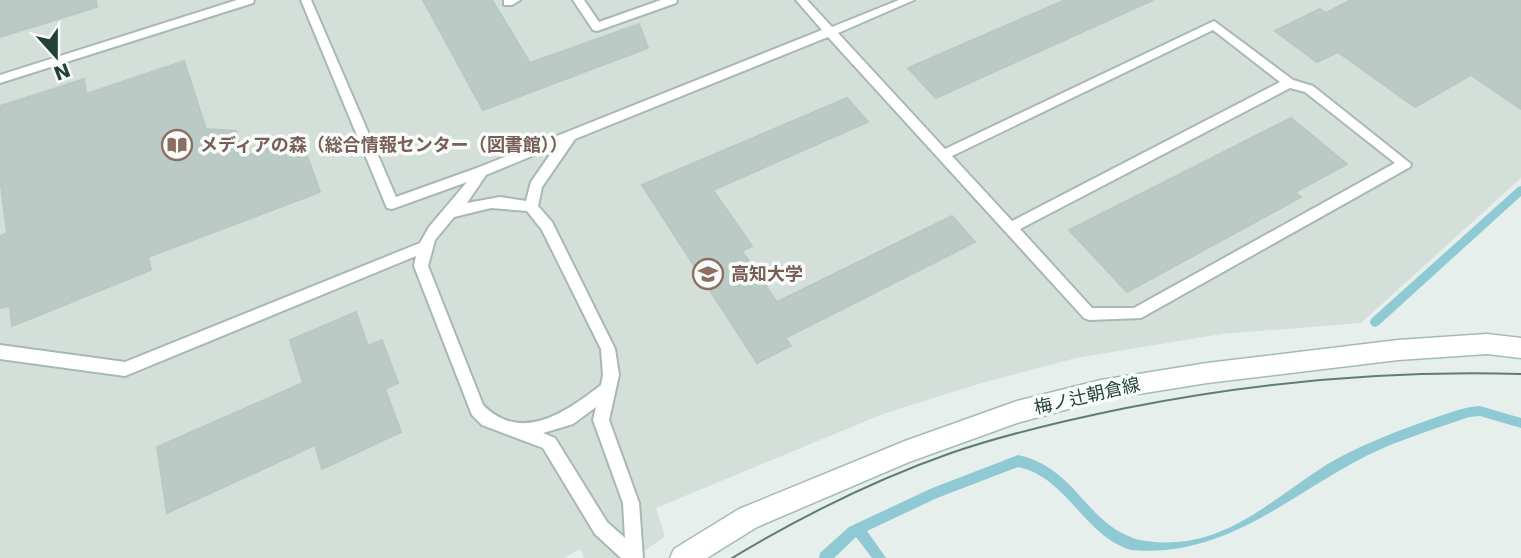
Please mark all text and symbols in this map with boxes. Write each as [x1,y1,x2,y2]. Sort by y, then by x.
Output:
north arrow [21,21,91,91]
text: N [51,59,73,85]
library icon: メディアの森（総合情報センター（図書館）） [160,128,194,162]
place label: メディアの森（総合情報センター（図書館）） [200,134,568,155]
school or university icon: 高知大学 [691,257,725,291]
place label: 高知大学 [731,263,803,284]
street label: 梅ノ辻朝倉線 [1032,373,1142,418]

